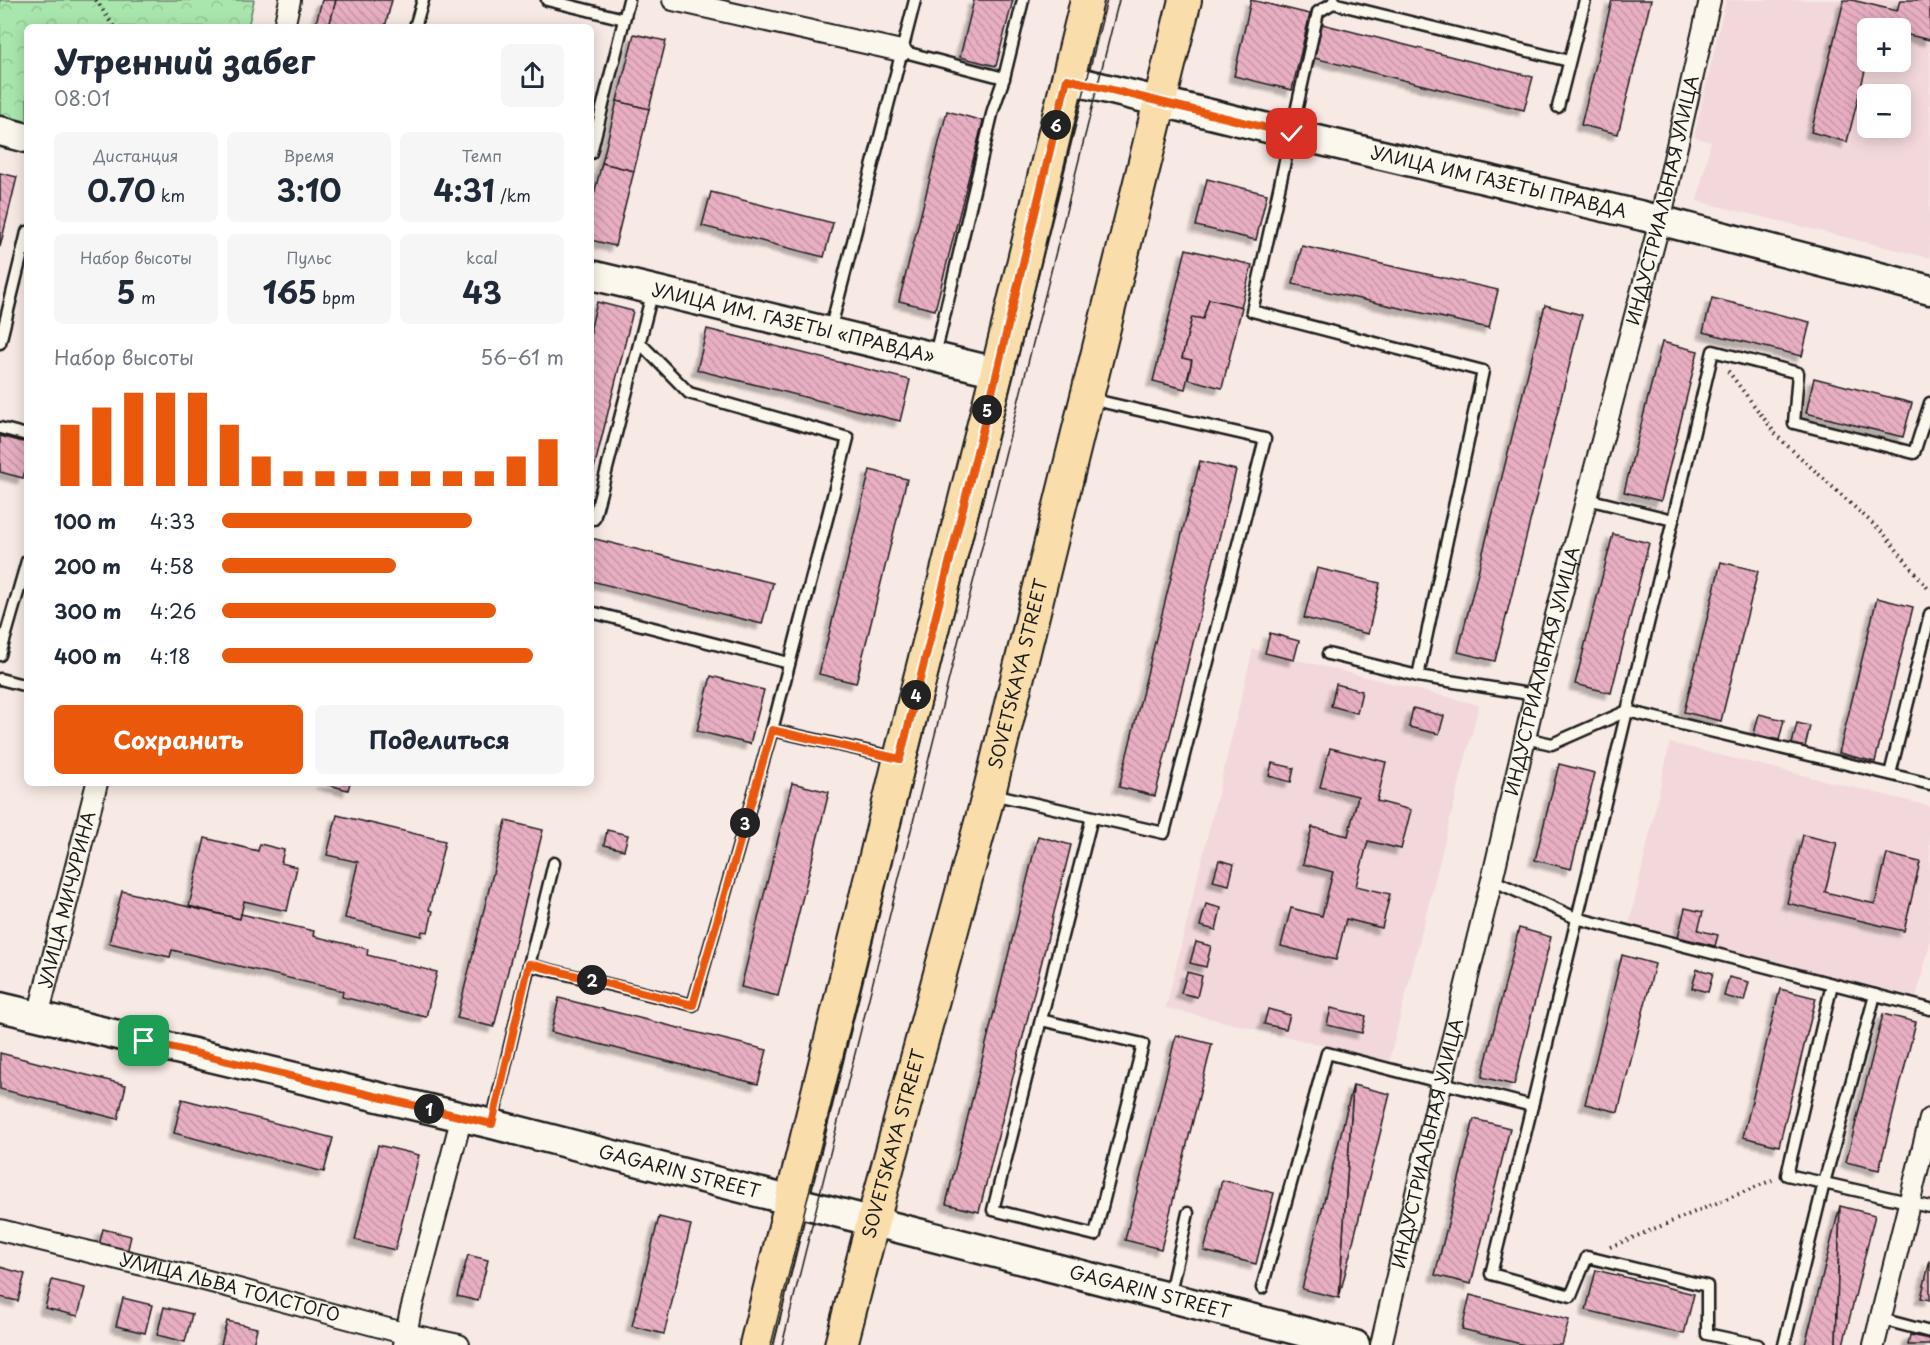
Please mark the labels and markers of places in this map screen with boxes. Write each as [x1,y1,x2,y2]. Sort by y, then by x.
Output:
pin [1266,108,1317,159]
pin: 6 [1041,110,1071,140]
pin: 5 [972,395,1002,425]
pin: 4 [901,680,931,710]
pin: 3 [730,808,760,838]
pin: 2 [577,965,607,995]
pin [118,1015,169,1066]
pin: 1 [414,1094,444,1124]

